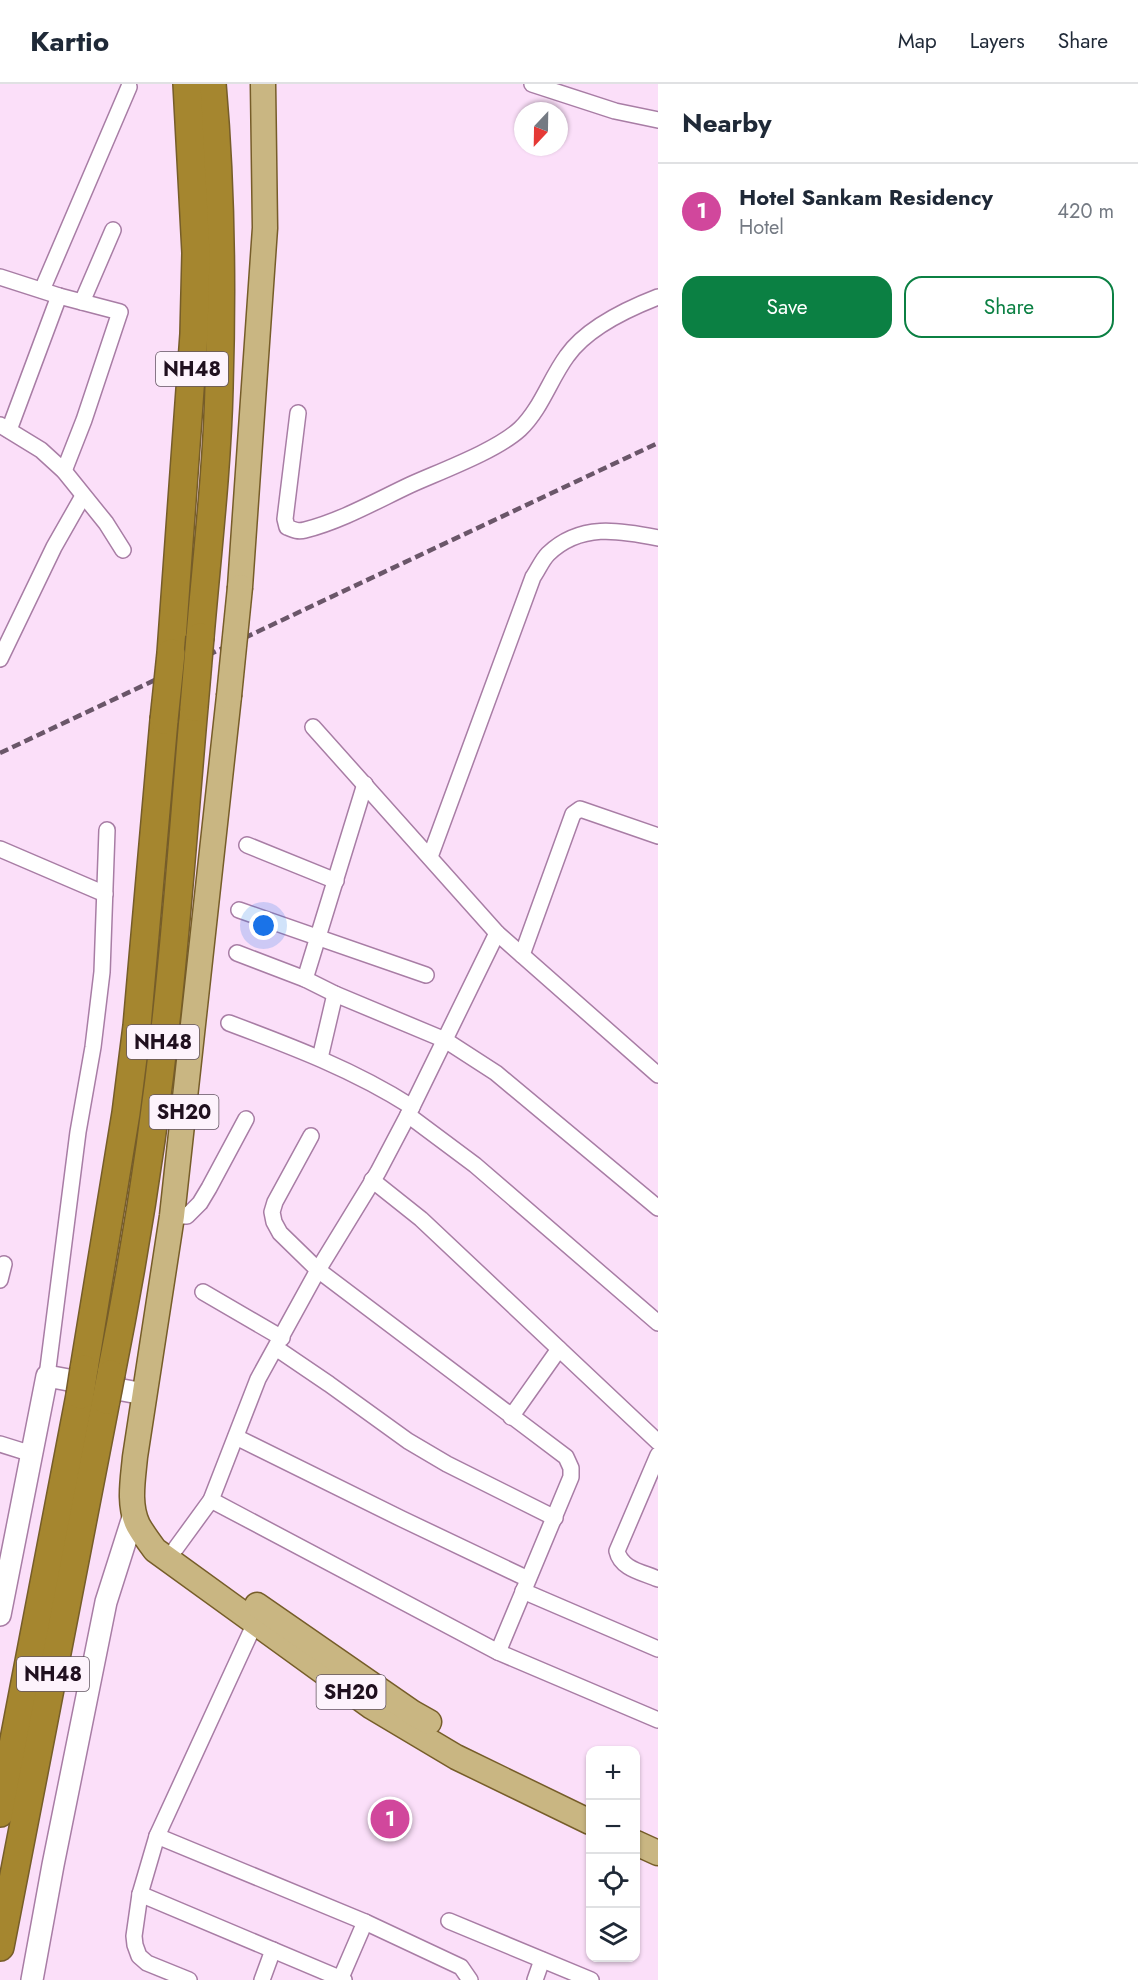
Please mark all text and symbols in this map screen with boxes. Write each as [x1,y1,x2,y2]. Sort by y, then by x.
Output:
text: Kartio [30,21,109,62]
text: Map [898,26,937,56]
text: Layers [970,26,1025,56]
text: Share [1058,26,1108,56]
north arrow [514,102,568,156]
text: Nearby [682,104,771,142]
text: Hotel Sankam Residency [739,181,993,213]
text: 1 [696,197,707,226]
text: 420 m [1057,197,1114,226]
text: Hotel [739,213,784,242]
button: Save [682,276,892,338]
button: Share [904,276,1114,338]
road number: NH48 [156,352,228,386]
your location [249,911,278,940]
road number: NH48 [127,1025,199,1059]
road number: SH20 [150,1095,219,1129]
road number: NH48 [17,1657,89,1691]
road number: SH20 [316,1675,386,1709]
map controls [586,1746,640,1962]
button: + [586,1746,640,1800]
pin: 1 [370,1796,410,1842]
button: − [586,1800,640,1854]
button: locate [586,1854,640,1908]
button: layers [586,1908,640,1962]

